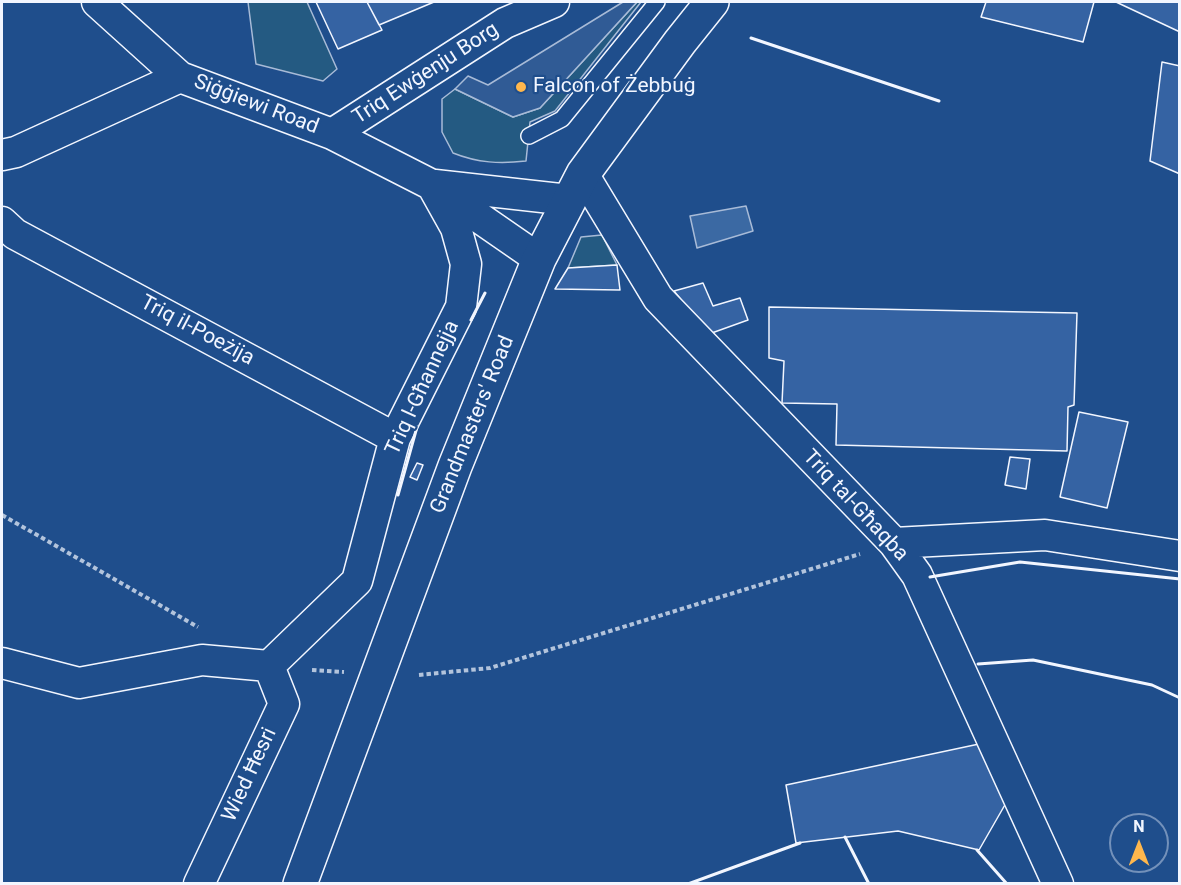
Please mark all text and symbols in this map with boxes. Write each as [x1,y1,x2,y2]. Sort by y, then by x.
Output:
street label: Triq Ewġenju Borg [348,17,504,131]
street label: Siġġiewi Road [190,70,322,140]
place label: Falcon of Żebbuġ [533,74,696,100]
marker: Falcon of Żebbuġ [514,80,528,94]
street label: Triq il-Poeżija [136,290,258,372]
street label: Triq l-Għannejja [381,317,465,459]
street label: Grandmasters' Road [426,332,520,518]
street label: Triq tal-Għaqba [797,445,913,567]
street label: Wied Ħesri [217,724,283,826]
north arrow [1109,813,1169,873]
text: N [1133,817,1145,836]

